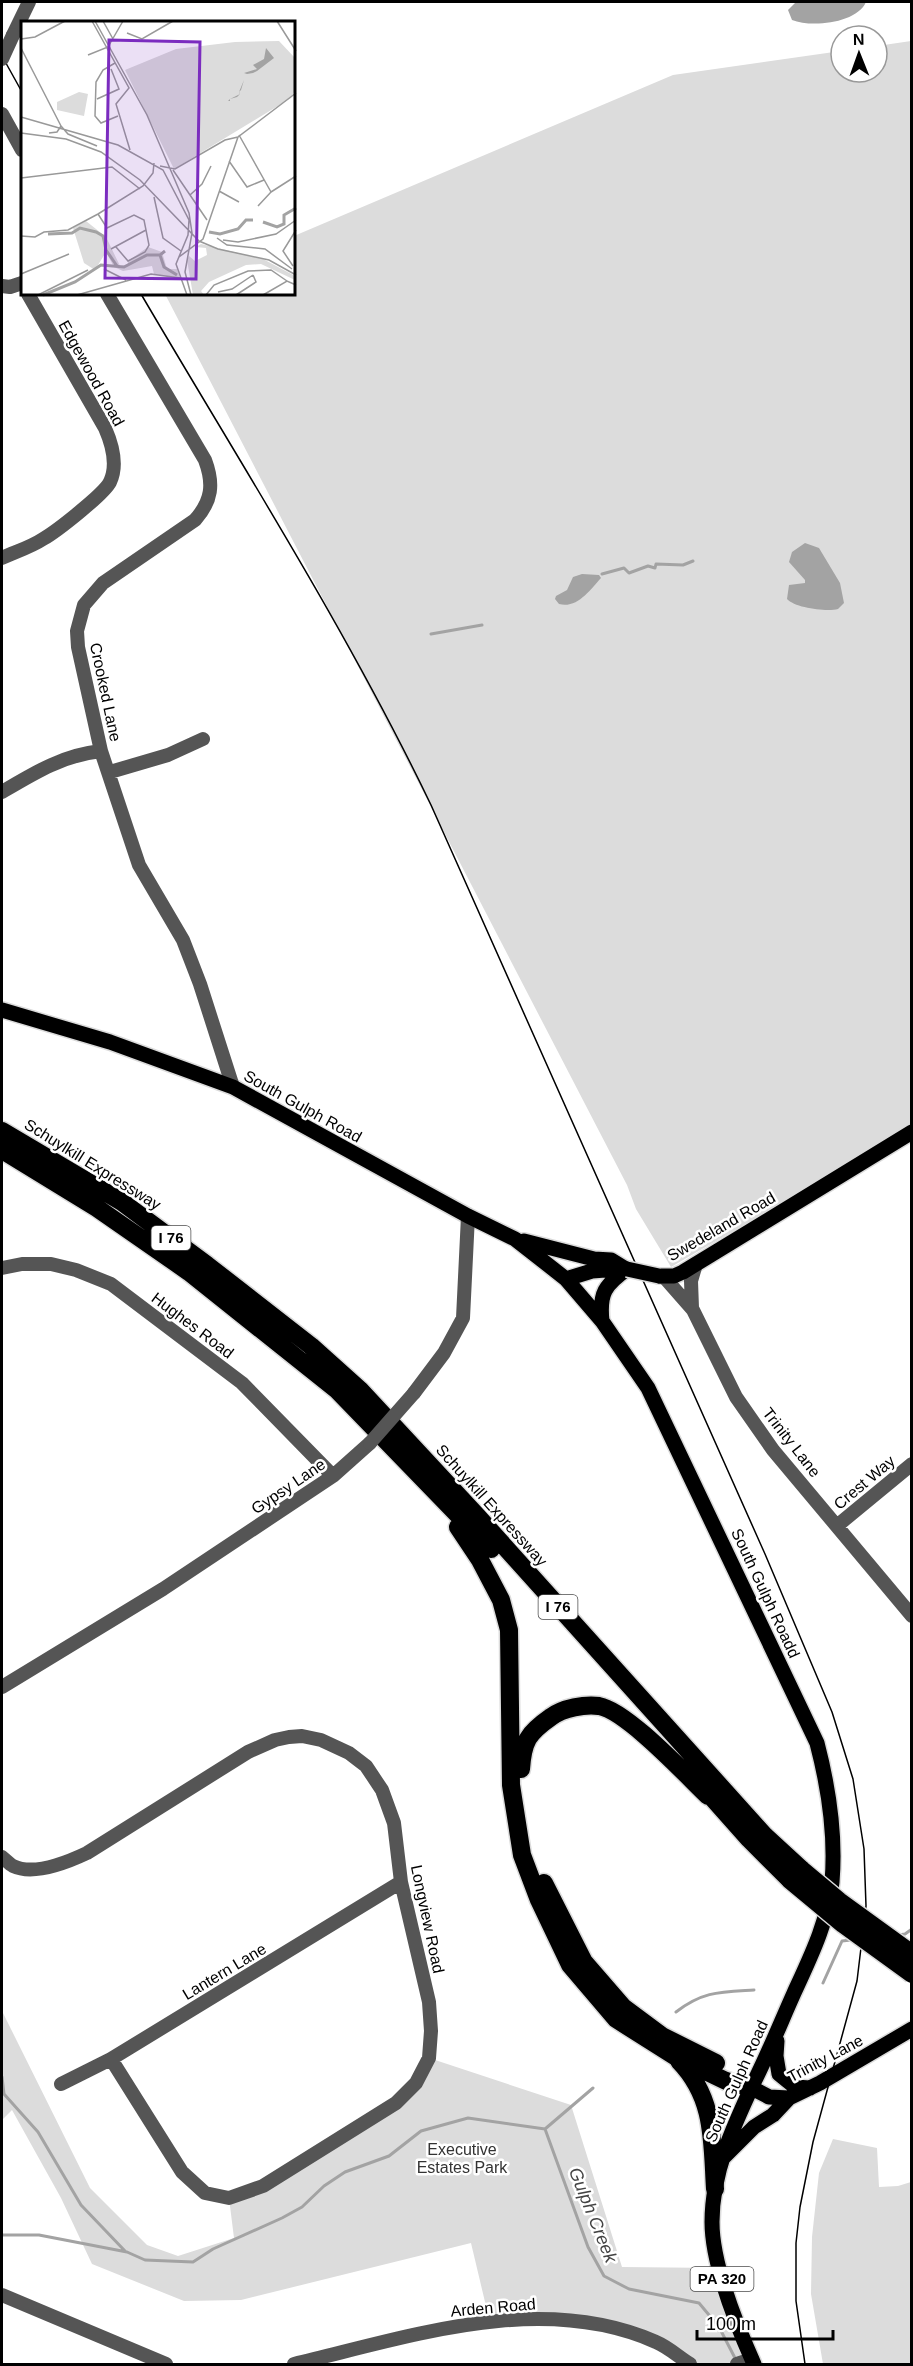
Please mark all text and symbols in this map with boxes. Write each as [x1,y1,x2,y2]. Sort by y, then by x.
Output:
inset map [21,21,296,296]
north arrow [829,24,889,84]
text: N [853,31,865,48]
street label: Edgewood Road [55,317,128,429]
street label: Crooked Lane [87,641,124,743]
street label: South Gulph Road [241,1067,364,1146]
street label: Schuylkill Expressway [21,1116,164,1213]
street label: Swedeland Road [664,1189,778,1264]
road number: I 76 [152,1226,190,1250]
street label: Hughes Road [149,1289,237,1362]
street label: Trinity Lane [759,1404,824,1480]
street label: Schuylkill Expressway [433,1441,551,1570]
street label: Crest Way [830,1452,898,1513]
street label: Gypsy Lane [248,1455,329,1517]
street label: South Gulph Roadd [728,1526,803,1660]
road number: I 76 [538,1595,578,1619]
street label: Longview Road [408,1863,447,1975]
street label: Lantern Lane [179,1940,269,2003]
street label: South Gulph Road [702,2018,771,2145]
street label: Trinity Lane [785,2031,866,2085]
park label: Executive Estates Park [417,2141,508,2176]
water label: Gulph Creek [565,2164,622,2267]
road number: PA 320 [690,2267,754,2291]
street label: Arden Road [450,2295,536,2320]
scale bar [697,2303,834,2341]
text: 100 m [706,2314,756,2334]

